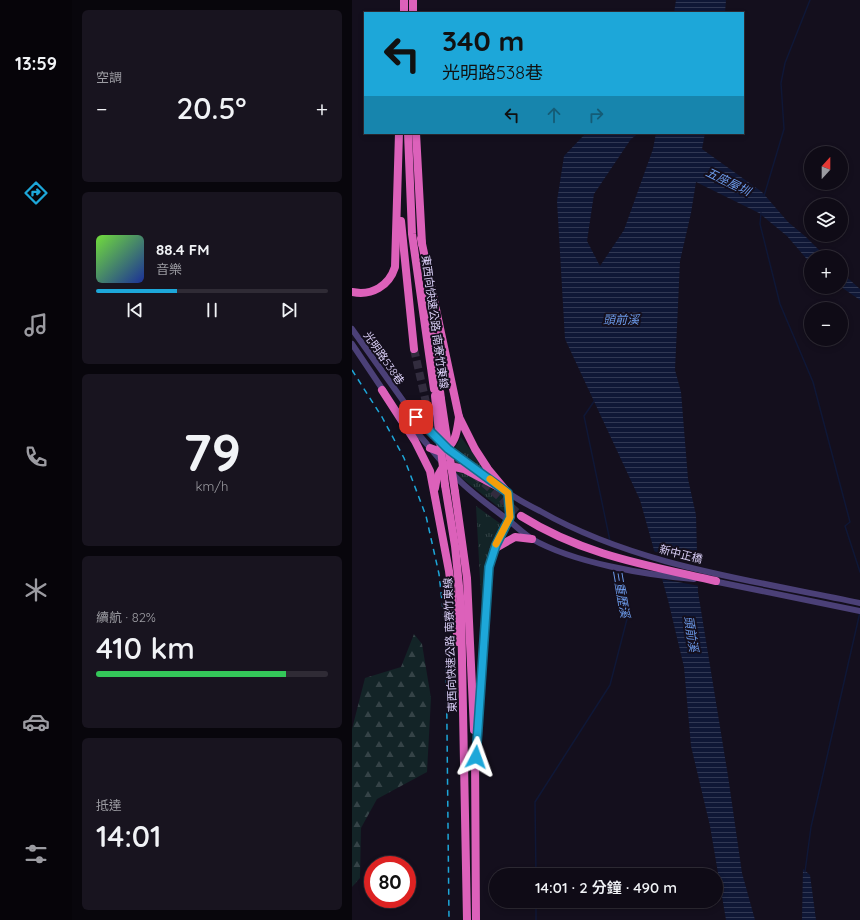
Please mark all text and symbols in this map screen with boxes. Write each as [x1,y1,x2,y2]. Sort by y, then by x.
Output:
text: 340 m [442,23,524,58]
icon: left [376,28,428,80]
text: 13:59 [15,52,57,75]
text: 光明路538巷 [442,61,543,84]
text: 空調 [96,69,122,85]
text: 20.5° [176,89,247,127]
text: − [96,95,107,123]
text: + [316,95,328,123]
icon: left [501,104,523,126]
icon: ahead [543,104,565,126]
icon: right [585,104,607,126]
north arrow [804,146,848,190]
map controls [804,146,848,346]
water label: 五座屋圳 [703,164,755,200]
icon: directions [22,179,50,207]
button: layers [804,198,848,242]
text: 88.4 FM [156,240,209,259]
button: + [804,250,848,294]
street label: 東西向快速公路 南寮竹東線 [419,254,451,390]
text: 音樂 [156,261,182,277]
icon: previous [124,299,146,321]
icon: pause [201,299,223,321]
icon: next [278,299,300,321]
button: − [804,302,848,346]
icon: music [22,311,50,339]
water label: 頭前溪 [603,312,641,327]
street label: 光明路538巷 [361,329,407,387]
pin [399,400,433,434]
icon: arrive [405,406,427,428]
text: 79 [183,419,241,484]
icon: phone [22,443,50,471]
text: km/h [196,478,228,494]
street label: 新中正橋 [658,542,704,566]
water label: 三重歷溪 [610,569,633,621]
icon: climate [22,576,50,604]
street label: 東西向快速公路 南寮竹東線 [441,577,459,713]
text: 續航 · 82% [96,609,156,625]
water label: 頭前溪 [681,615,702,655]
text: 410 km [96,629,195,667]
icon: car [22,708,50,736]
position arrow [455,736,497,778]
text: 抵達 [96,797,122,813]
text: 14:01 [96,817,161,855]
icon: filters [22,840,50,868]
speed limit sign: 80 [364,856,416,908]
text: 14:01 · 2 分鐘 · 490 m [535,878,677,897]

